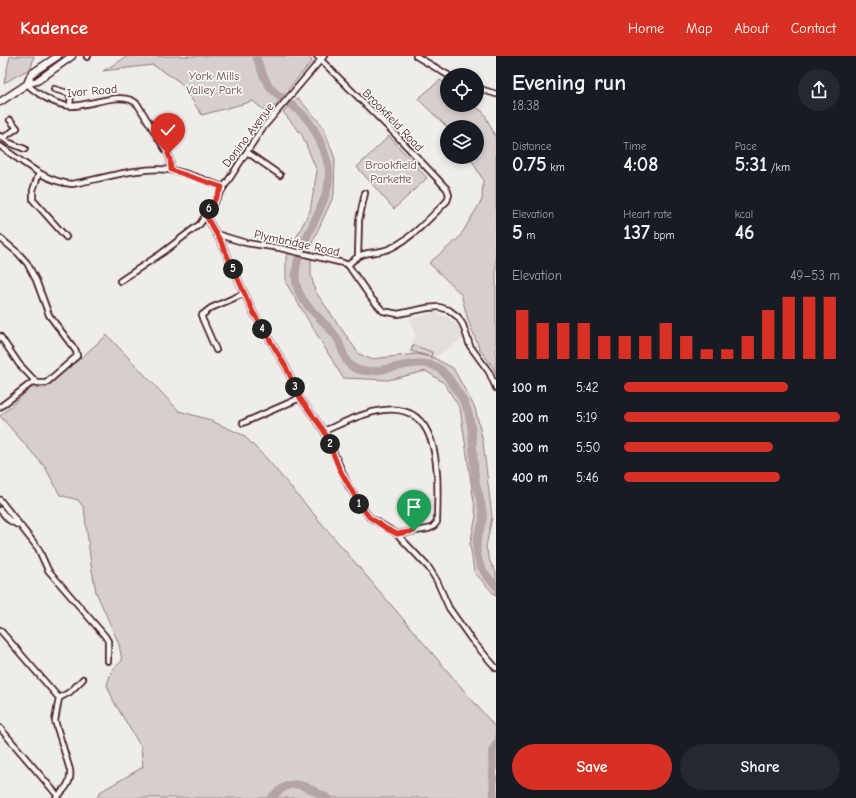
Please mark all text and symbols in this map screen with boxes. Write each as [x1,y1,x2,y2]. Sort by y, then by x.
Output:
text: Kadence [20,17,88,39]
text: Home [628,20,664,37]
text: Map [686,20,712,37]
text: About [734,20,769,37]
text: Contact [791,20,836,37]
map controls [440,68,484,164]
button: locate [440,68,484,112]
park label: York Mills Valley Park [186,69,242,97]
button: share [798,69,840,111]
text: Evening run [512,70,626,96]
street label: Ivor Road [66,82,118,100]
street label: Brookfield Road [360,86,426,154]
text: 18:38 [512,98,539,113]
street label: Donino Avenue [219,100,277,170]
pin [151,113,185,154]
icon: check [157,119,179,141]
button: layers [440,120,484,164]
text: Distance [512,140,551,153]
text: Time [623,140,646,153]
text: Pace [735,140,757,153]
text: 0.75 [512,153,547,176]
text: 4:08 [623,153,659,176]
text: 5:31 [735,153,767,176]
park label: Brookfield Parkette [365,158,417,186]
text: km [547,161,565,174]
text: /km [767,161,790,174]
pin: 6 [199,199,219,219]
text: 6 [206,202,212,215]
text: Elevation [512,208,554,221]
text: Heart rate [623,208,672,221]
text: kcal [735,208,753,221]
text: 5 [512,221,523,244]
text: 137 [623,221,650,244]
text: 46 [735,221,755,244]
street label: Plymbridge Road [253,227,341,259]
text: m [523,229,535,242]
text: bpm [650,229,675,242]
pin: 5 [223,259,243,279]
text: 5 [230,262,236,275]
text: Elevation [512,268,562,283]
text: 49–53 m [790,268,840,283]
pin: 4 [252,319,272,339]
text: 4 [259,322,265,335]
pin: 3 [285,377,305,397]
text: 3 [292,380,298,393]
text: 100 m [512,380,547,395]
text: 5:42 [576,380,599,395]
text: 200 m [512,410,548,425]
text: 5:19 [576,410,597,425]
pin: 2 [320,434,340,454]
text: 2 [327,437,333,450]
text: 300 m [512,440,548,455]
text: 5:50 [576,440,600,455]
text: 400 m [512,470,548,485]
text: 5:46 [576,470,599,485]
pin [397,490,431,531]
pin: 1 [349,494,369,514]
icon: arrive [403,496,425,518]
text: 1 [357,497,361,510]
button: Save [512,744,672,790]
button: Share [680,744,840,790]

